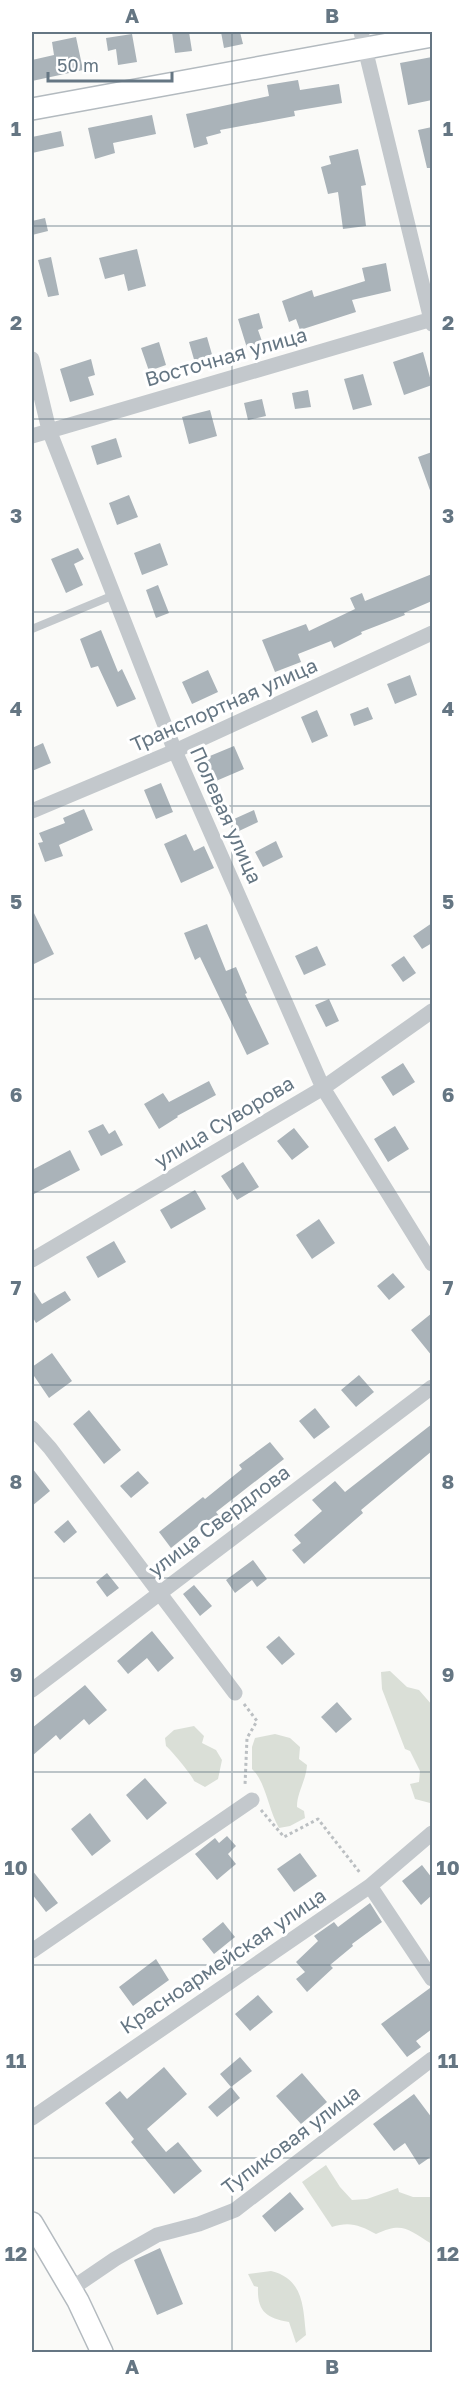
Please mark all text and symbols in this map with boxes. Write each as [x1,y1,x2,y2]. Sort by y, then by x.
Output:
text: A [125,3,139,27]
text: B [325,3,339,27]
scale bar [48,45,172,83]
text: 50 m [57,54,99,76]
text: 1 [11,116,21,140]
text: 1 [443,116,453,140]
text: 2 [10,310,22,334]
text: 2 [442,310,454,334]
street label: Восточная улица [142,321,310,391]
text: 3 [10,503,22,527]
text: 3 [442,503,454,527]
street label: Транспортная улица [127,652,321,756]
text: 4 [10,696,22,720]
text: 4 [442,696,454,720]
street label: Полевая улица [186,742,268,887]
text: 5 [10,889,22,913]
text: 5 [442,889,454,913]
street label: улица Суворова [149,1070,298,1172]
text: 6 [10,1082,22,1106]
text: 6 [442,1082,454,1106]
text: 7 [11,1275,22,1299]
text: 7 [443,1275,454,1299]
street label: улица Свердлова [143,1459,294,1581]
text: 8 [10,1469,22,1493]
text: 8 [442,1469,454,1493]
text: 9 [10,1662,22,1686]
text: 9 [442,1662,454,1686]
text: 10 [4,1855,28,1879]
text: 10 [436,1855,460,1879]
street label: Красноармейская улица [115,1882,330,2038]
text: 11 [6,2048,26,2072]
text: 11 [438,2048,458,2072]
street label: Тупиковая улица [217,2079,364,2199]
text: 12 [5,2241,27,2265]
text: 12 [437,2241,459,2265]
text: A [125,2354,139,2378]
text: B [325,2354,339,2378]

